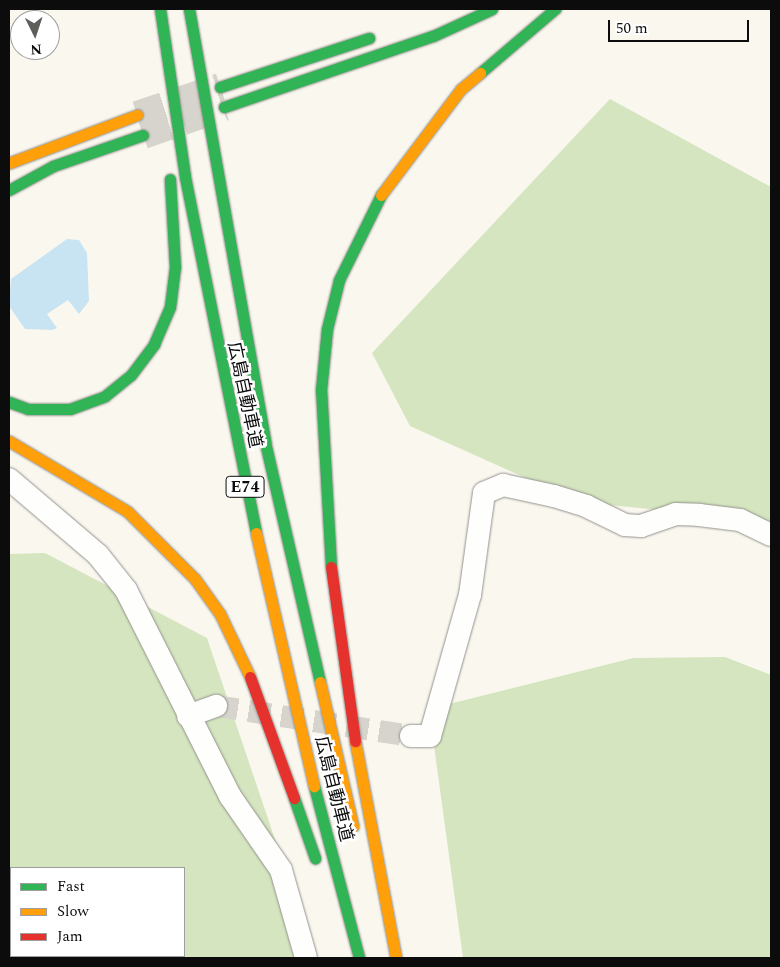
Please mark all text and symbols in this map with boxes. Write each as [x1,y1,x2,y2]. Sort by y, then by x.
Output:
north arrow [10,10,60,60]
scale bar [610,10,751,42]
text: 50 m [616,17,648,40]
text: N [30,39,42,60]
street label: 広島自動車道 [222,340,266,450]
road number: E74 [225,474,265,501]
street label: 広島自動車道 [309,734,357,844]
legend [10,867,185,957]
text: Fast [57,875,85,898]
text: Slow [57,900,89,923]
text: Jam [57,925,83,948]

